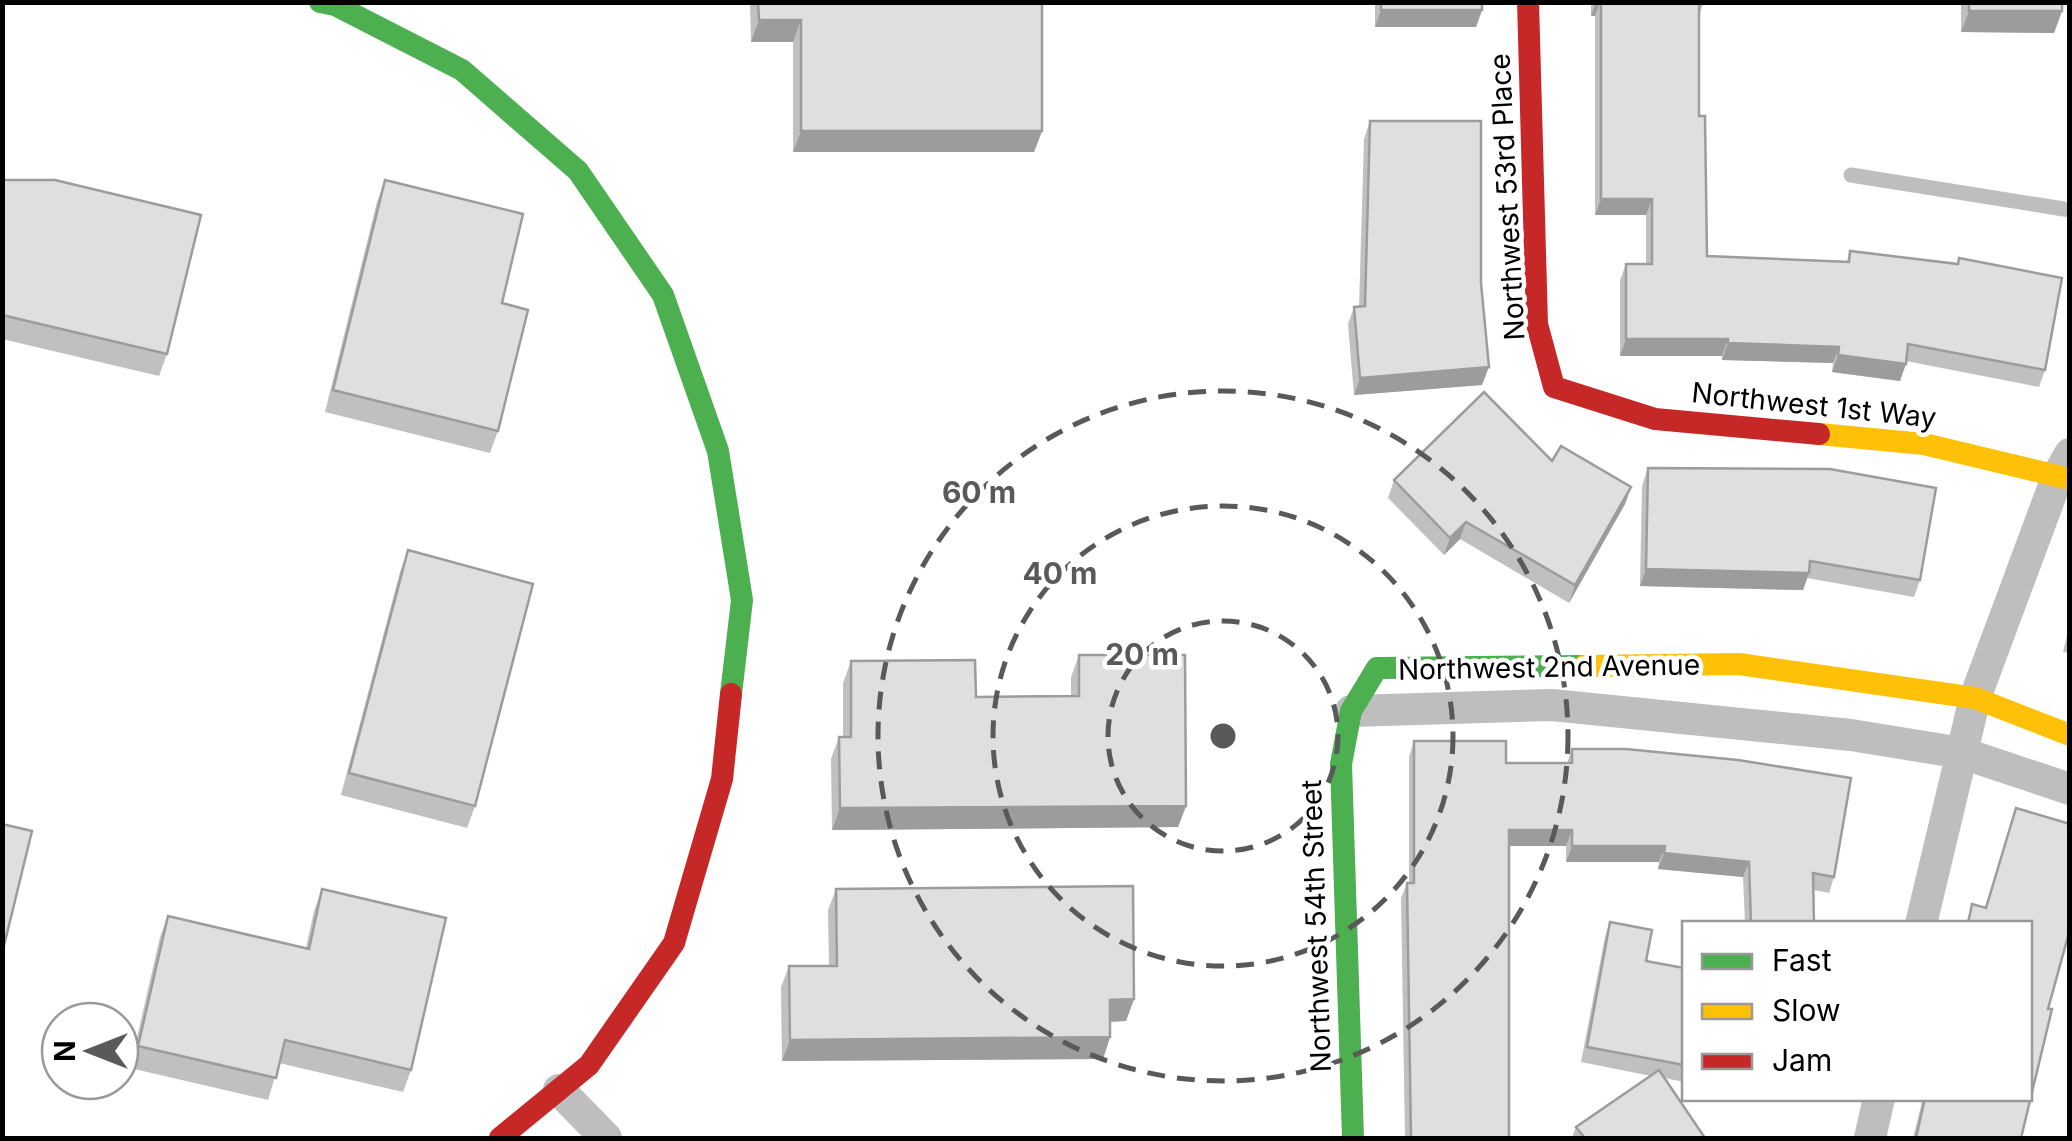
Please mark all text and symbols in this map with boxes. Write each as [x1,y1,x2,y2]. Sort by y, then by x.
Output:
street label: Northwest 53rd Place [1483,53,1531,341]
street label: Northwest 1st Way [1690,375,1938,435]
text: 60 m [942,474,1016,510]
text: 40 m [1023,555,1098,591]
text: 20 m [1105,636,1179,672]
street label: Northwest 2nd Avenue [1398,647,1700,687]
centre of rings [1205,718,1241,754]
street label: Northwest 54th Street [1294,779,1338,1073]
legend [1682,921,2032,1101]
text: Fast [1772,942,1832,978]
text: Slow [1772,992,1841,1028]
north arrow [40,1001,140,1101]
text: N [48,1040,82,1062]
text: Jam [1772,1042,1832,1078]

